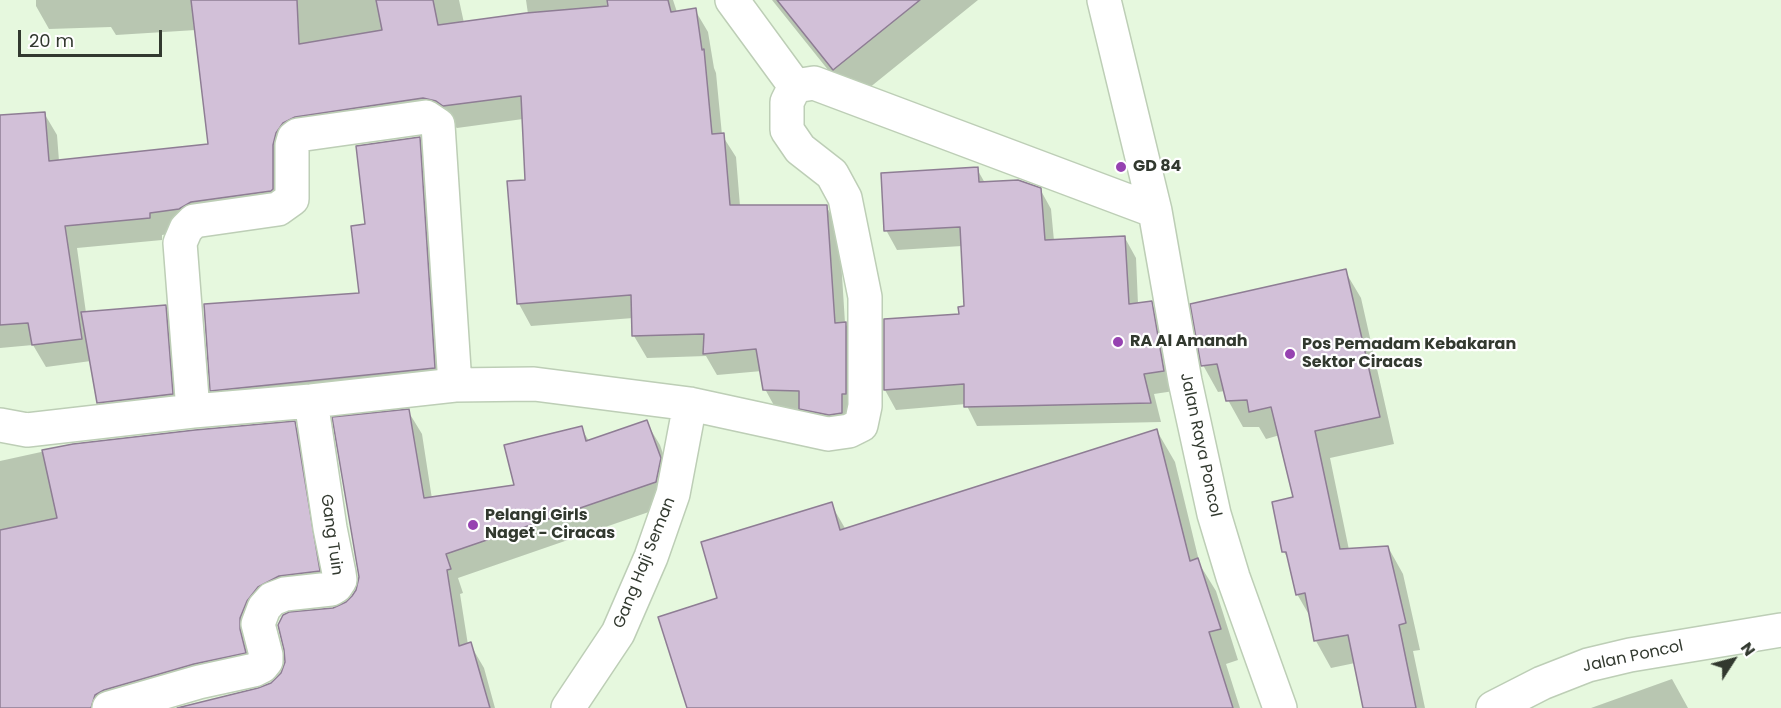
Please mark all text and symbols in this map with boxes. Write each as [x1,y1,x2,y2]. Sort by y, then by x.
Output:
scale bar [21,18,165,56]
text: 20 m [29,28,74,53]
place label: GD 84 [1133,157,1181,177]
marker: GD 84 [1114,160,1128,174]
place label: RA Al Amanah [1130,332,1248,352]
marker: RA Al Amanah [1111,335,1125,349]
place label: Pos Pemadam Kebakaran Sektor Ciracas [1302,335,1516,373]
marker: Pos Pemadam Kebakaran Sektor Ciracas [1283,347,1297,361]
street label: Jalan Raya Poncol [1175,371,1225,519]
street label: Gang Tuin [316,493,346,577]
street label: Gang Haji Seman [610,495,680,631]
place label: Pelangi Girls Naget - Ciracas [485,506,615,544]
marker: Pelangi Girls Naget - Ciracas [466,518,480,532]
north arrow [1703,630,1763,690]
street label: Jalan Poncol [1581,637,1685,677]
text: N [1735,637,1761,661]

